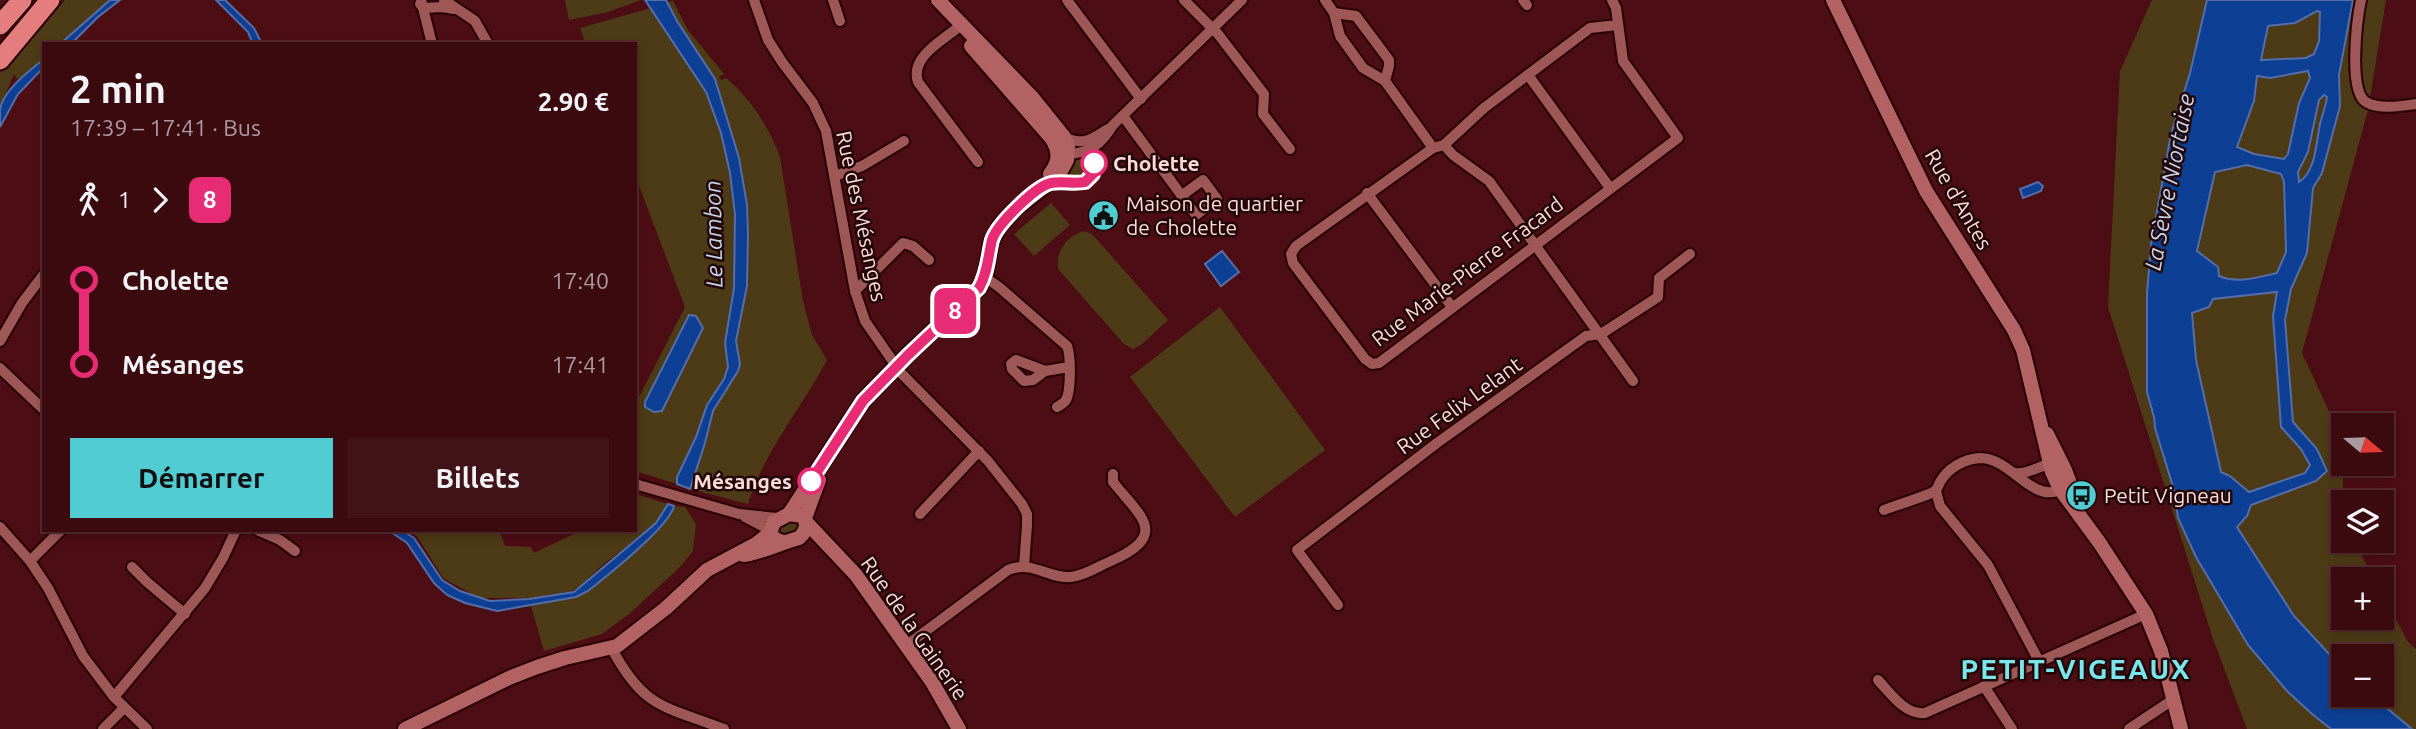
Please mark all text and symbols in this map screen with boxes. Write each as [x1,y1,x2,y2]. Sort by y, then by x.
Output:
text: 2 min [70,68,166,110]
text: 2.90 € [538,87,609,116]
water label: La Sèvre Niortaise [2140,91,2198,272]
text: 17:39 – 17:41 · Bus [70,115,261,140]
street label: Rue des Mésanges [832,129,892,303]
street label: Rue d'Antes [1921,144,1997,254]
marker: Cholette [1081,150,1107,176]
place label: Cholette [1113,151,1200,175]
water label: Le Lambon [700,180,726,288]
icon: walk [70,181,108,219]
icon: forward [141,181,179,219]
text: 8 [203,186,217,213]
text: 1 [118,187,131,212]
place label: Maison de quartier de Cholette [1126,191,1303,239]
street label: Rue Marie-Pierre Fracard [1367,191,1567,351]
public building icon: Maison de quartier de Cholette [1086,198,1120,232]
text: Cholette [122,266,229,295]
text: 17:40 [551,268,609,293]
line badge: 8 [932,288,978,334]
text: 8 [948,297,962,324]
text: Mésanges [122,350,244,379]
text: 17:41 [551,352,609,377]
street label: Rue Felix Lelant [1392,352,1526,458]
north arrow [2331,413,2394,476]
map controls [2331,413,2394,707]
button: Démarrer [70,438,333,518]
button: Billets [347,438,609,518]
marker: Mésanges [798,468,824,494]
place label: Mésanges [693,469,792,493]
bus stop icon: Petit Vigneau [2064,478,2098,512]
place label: Petit Vigneau [2104,483,2232,507]
button: layers [2331,490,2394,553]
street label: Rue de la Gainerie [857,552,973,704]
button: + [2331,567,2394,630]
button: − [2331,644,2394,707]
district label: PETIT-VIGEAUX [1960,653,2192,684]

